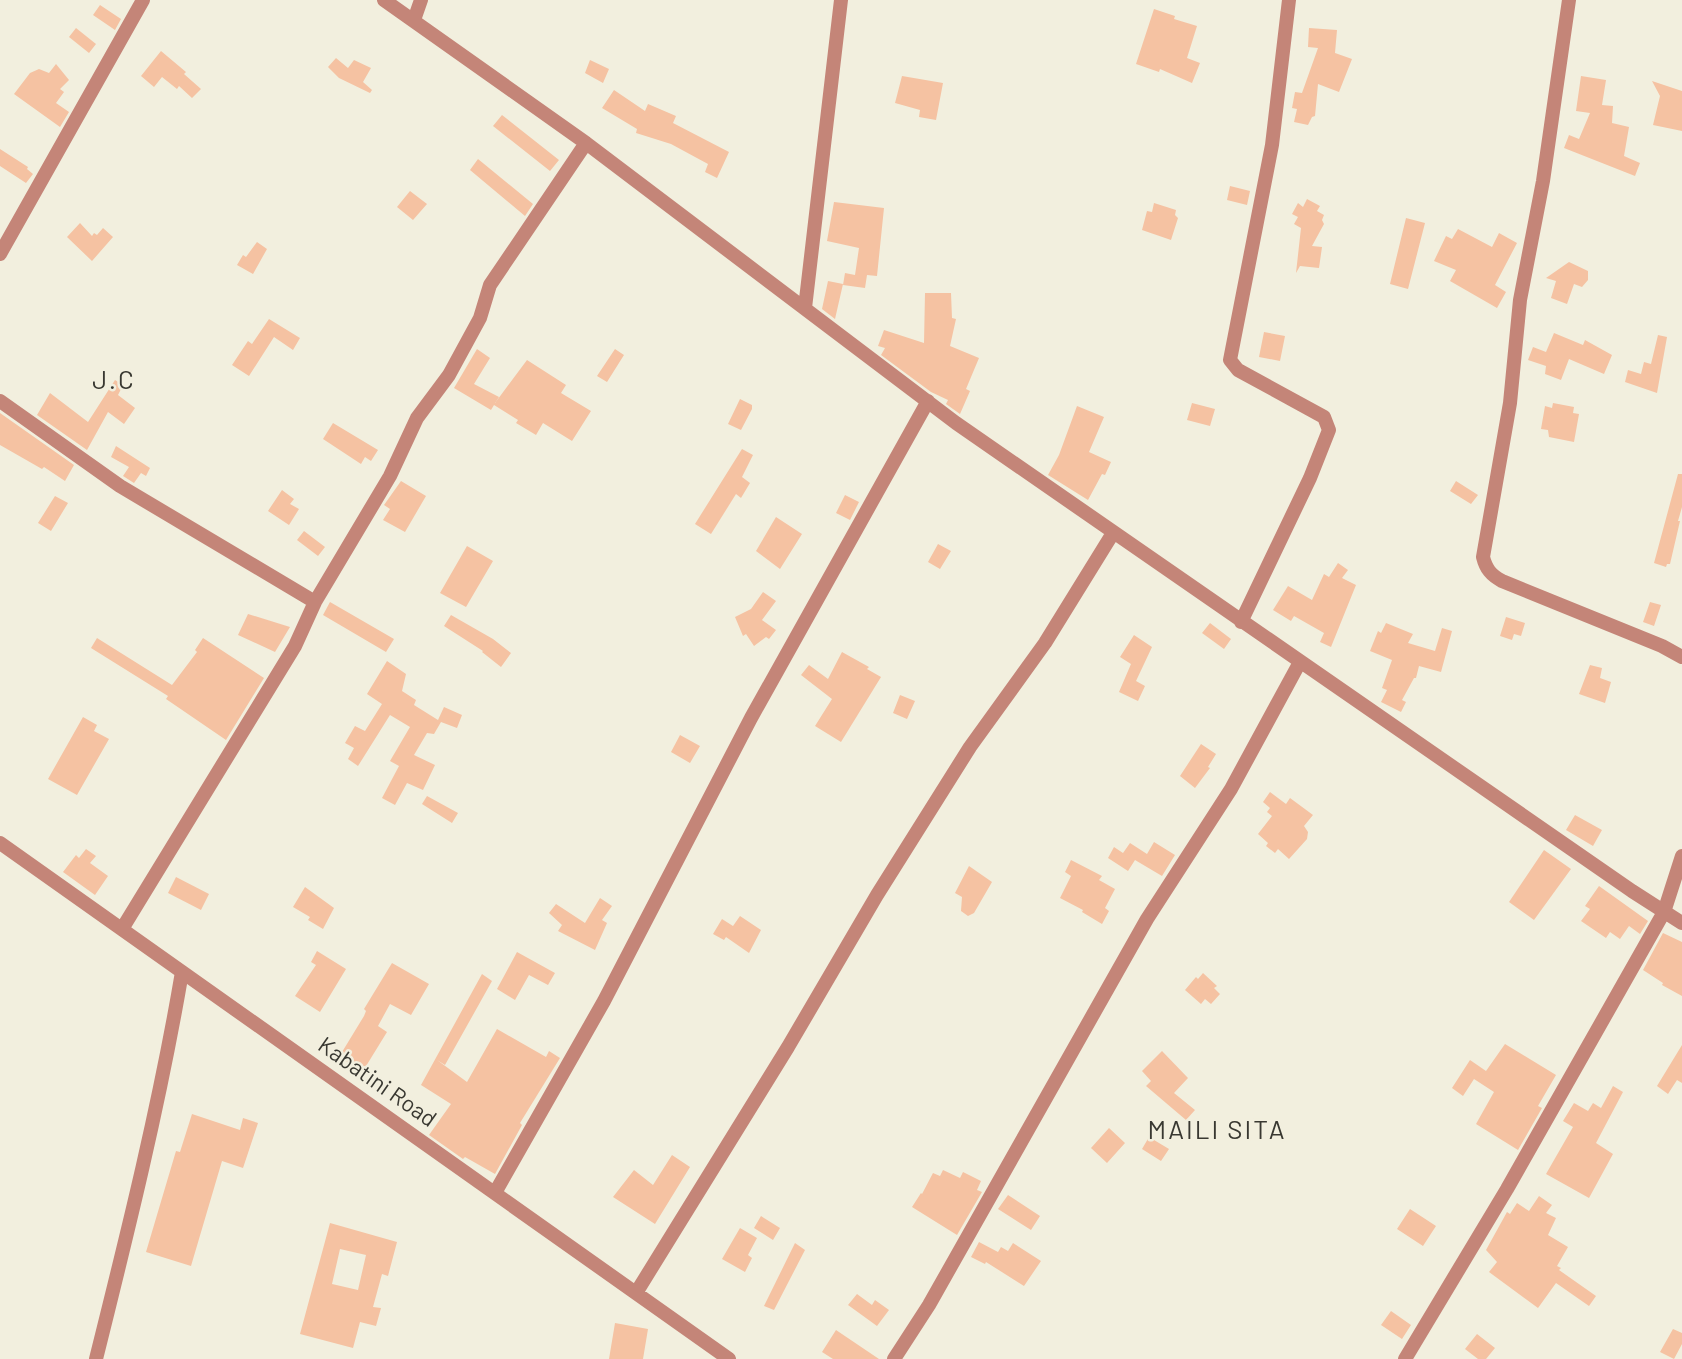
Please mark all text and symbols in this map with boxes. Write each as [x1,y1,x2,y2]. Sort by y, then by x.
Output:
district label: J.C [92,363,136,394]
street label: Kabatini Road [313,1030,443,1132]
district label: MAILI SITA [1148,1113,1286,1144]

